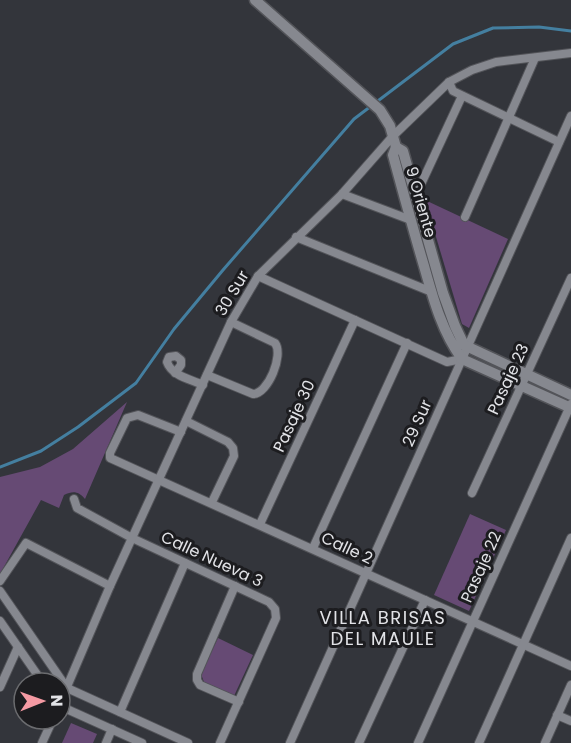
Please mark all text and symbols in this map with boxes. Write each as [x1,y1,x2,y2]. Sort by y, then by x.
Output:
street label: 9 Oriente [400,164,442,240]
street label: 30 Sur [209,266,255,320]
street label: Pasaje 23 [482,340,534,418]
street label: Pasaje 30 [267,376,321,456]
street label: 29 Sur [396,396,438,450]
street label: Calle Nueva 3 [157,525,267,593]
street label: Calle 2 [317,526,377,570]
street label: Pasaje 22 [455,528,507,606]
district label: VILLA BRISAS DEL MAULE [320,605,446,651]
north arrow [12,671,72,731]
text: N [45,695,68,707]

